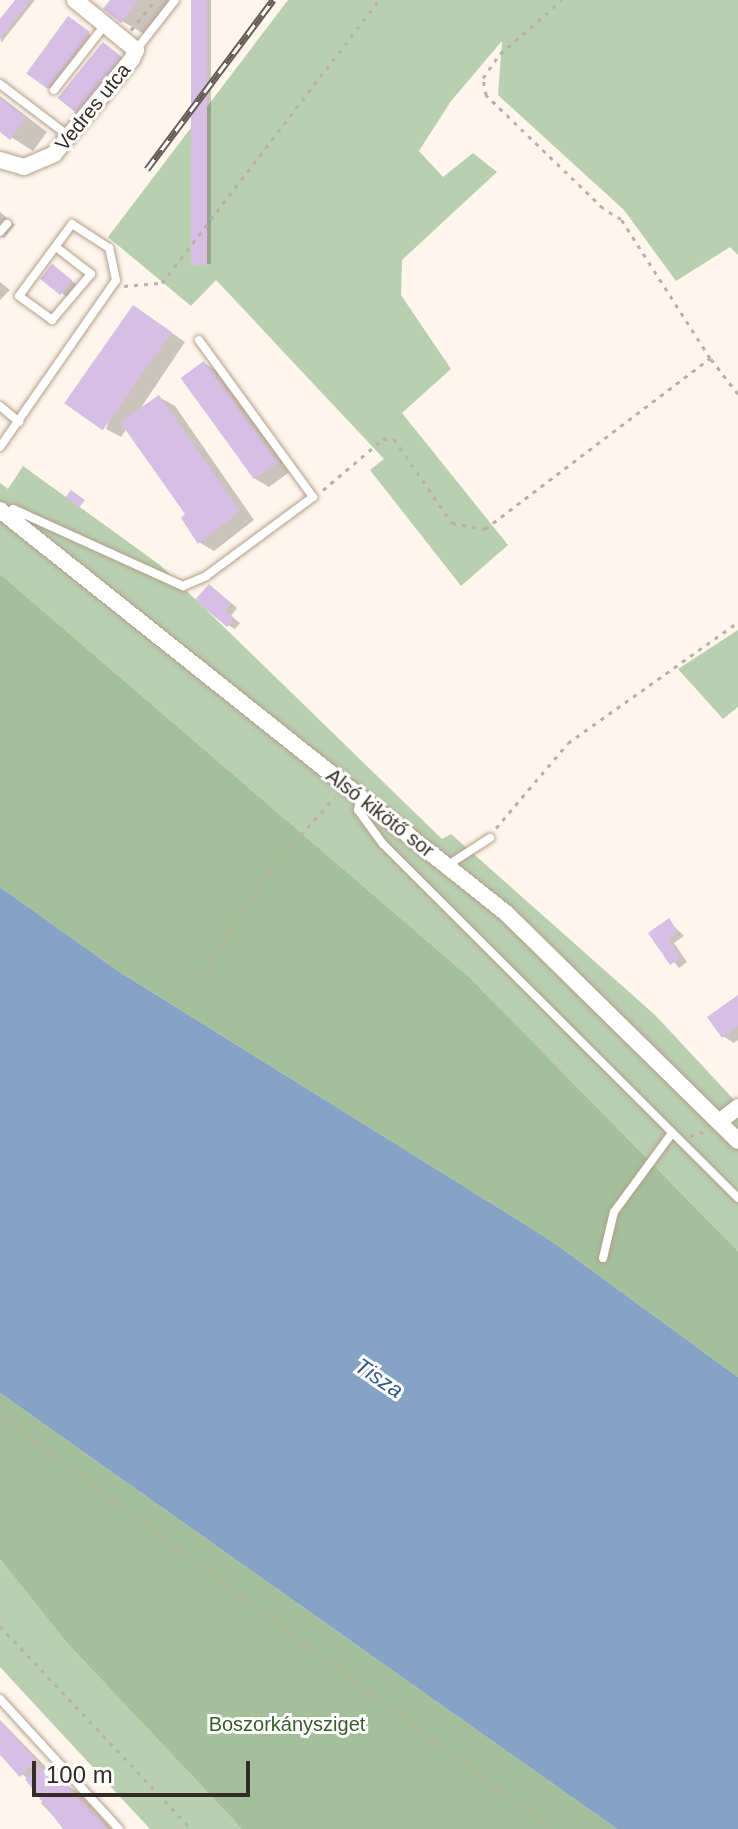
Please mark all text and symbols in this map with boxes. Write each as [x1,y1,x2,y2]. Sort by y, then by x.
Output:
street label: Vedres utca [50,58,136,156]
street label: Alsó kikötő sor [321,764,439,862]
water label: Tisza [350,1352,408,1404]
park label: Boszorkánysziget [209,1712,365,1736]
scale bar [36,1745,254,1795]
text: 100 m [46,1761,113,1788]

